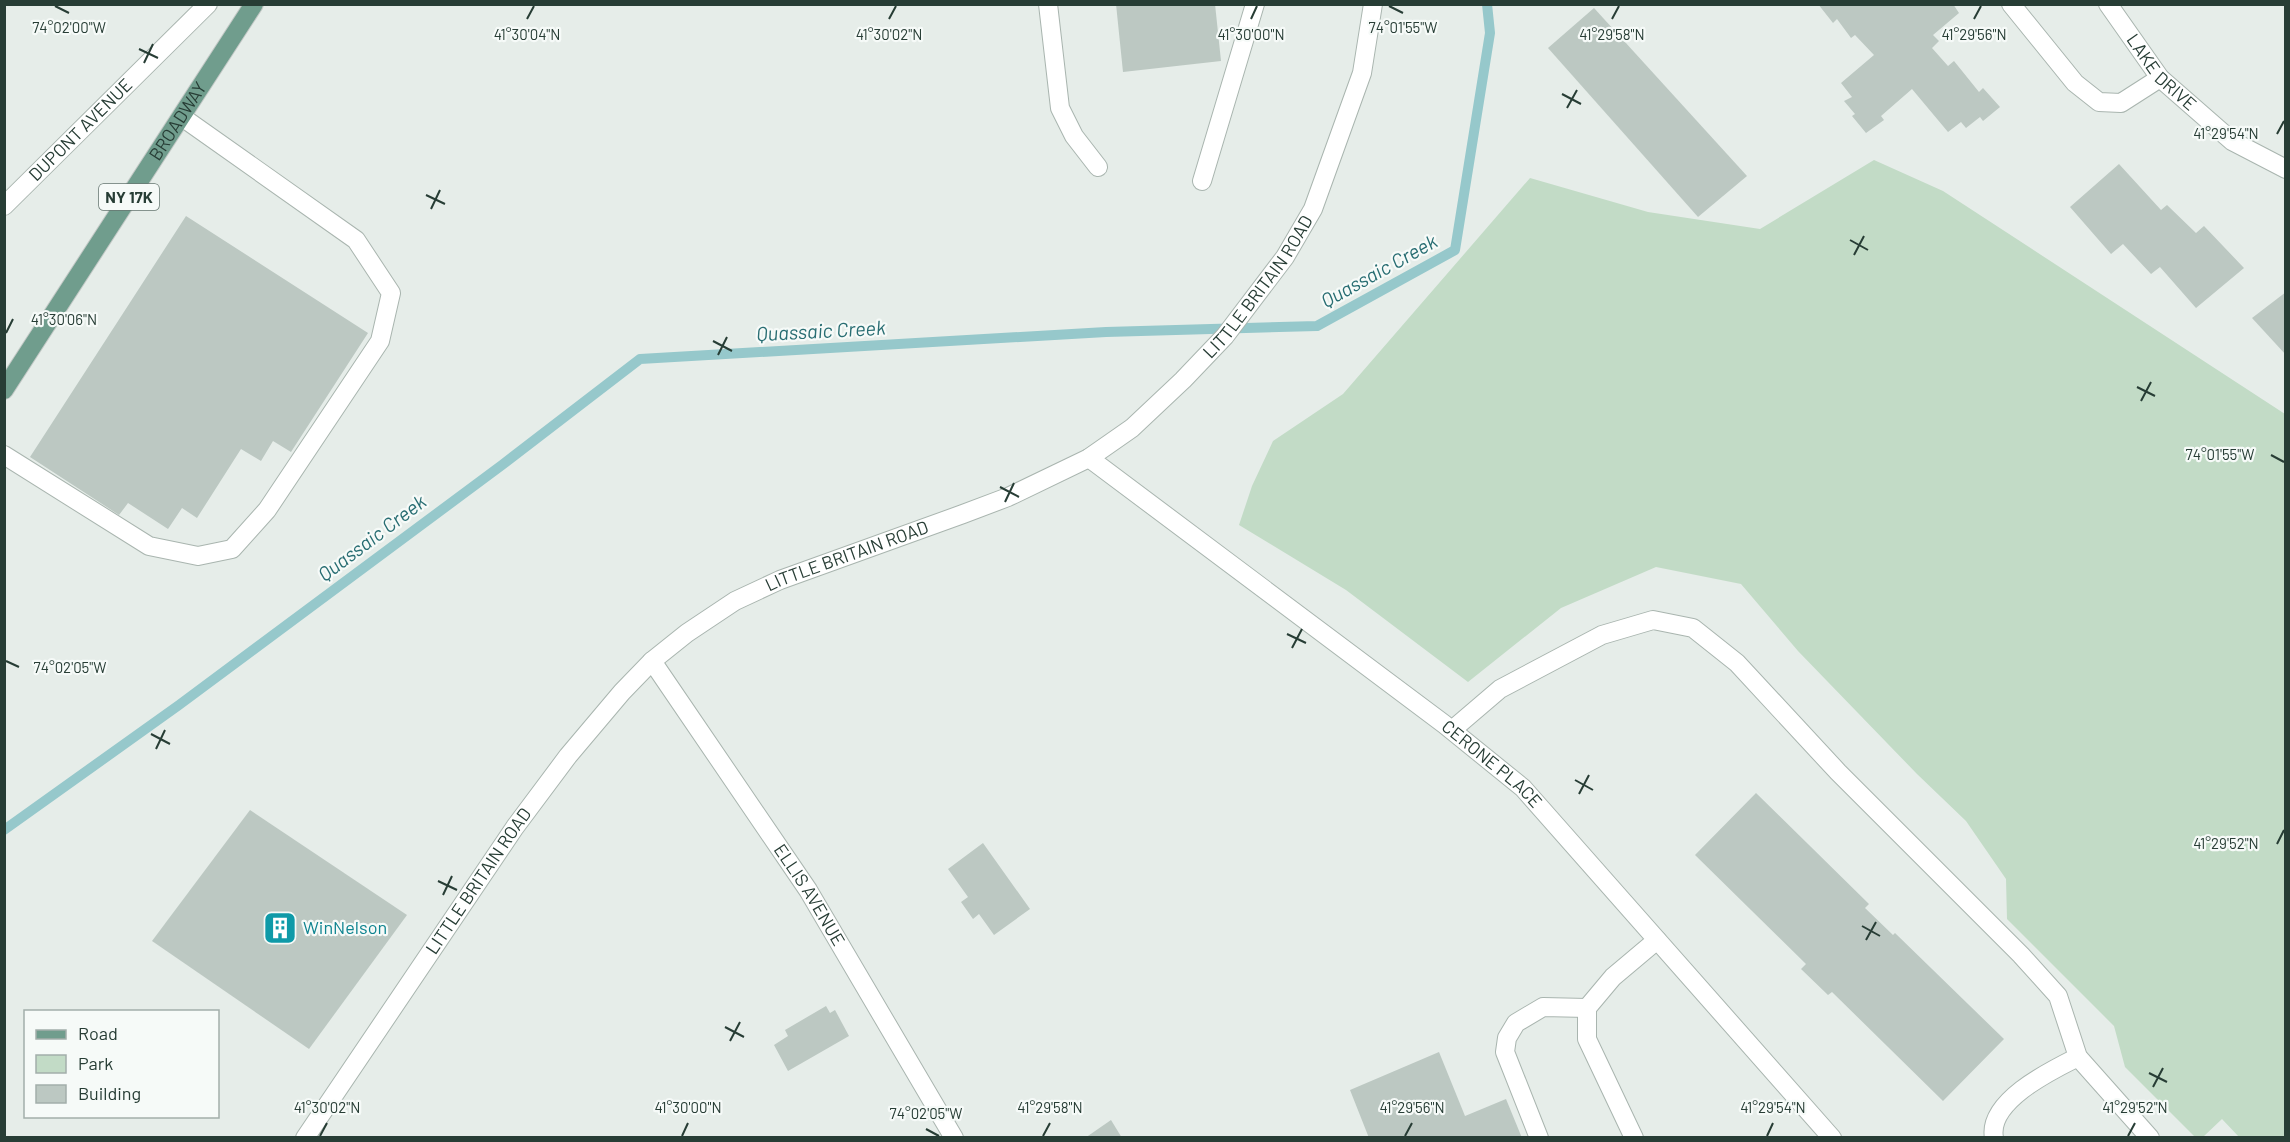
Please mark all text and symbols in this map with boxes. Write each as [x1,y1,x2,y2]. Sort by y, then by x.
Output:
text: 74°02'00"W [32,18,106,36]
text: 74°01'55"W [1369,18,1437,36]
text: 41°30'04"N [494,25,560,43]
text: 41°30'02"N [856,25,922,43]
text: 41°30'00"N [1217,25,1285,43]
text: 41°29'58"N [1579,25,1645,43]
text: 41°29'56"N [1941,25,2007,43]
street label: LAKE DRIVE [2122,29,2201,115]
street label: DUPONT AVENUE [24,73,136,185]
street label: BROADWAY [144,77,211,164]
text: 41°29'54"N [2193,124,2259,142]
road number: NY 17K [99,184,159,210]
street label: LITTLE BRITAIN ROAD [1198,211,1317,362]
water label: Quassaic Creek [1316,228,1441,312]
text: 41°30'06"N [31,310,97,328]
water label: Quassaic Creek [756,315,886,345]
text: 74°01'55"W [2186,445,2254,463]
water label: Quassaic Creek [313,489,430,586]
street label: LITTLE BRITAIN ROAD [761,515,931,595]
text: 74°02'05"W [34,658,106,676]
street label: CERONE PLACE [1438,715,1547,812]
street label: LITTLE BRITAIN ROAD [420,803,535,958]
text: 41°29'52"N [2193,834,2259,852]
street label: ELLIS AVENUE [770,839,850,949]
building icon: WinNelson [262,910,298,946]
place label: WinNelson [303,916,387,938]
legend [24,1010,219,1118]
text: Road [78,1022,118,1044]
text: Park [78,1052,113,1074]
text: Building [78,1082,141,1104]
text: 41°30'02"N [294,1098,360,1116]
text: 41°30'00"N [654,1098,722,1116]
text: 41°29'58"N [1017,1098,1083,1116]
text: 41°29'56"N [1379,1098,1445,1116]
text: 41°29'54"N [1740,1098,1806,1116]
text: 41°29'52"N [2102,1098,2168,1116]
text: 74°02'05"W [890,1104,962,1122]

